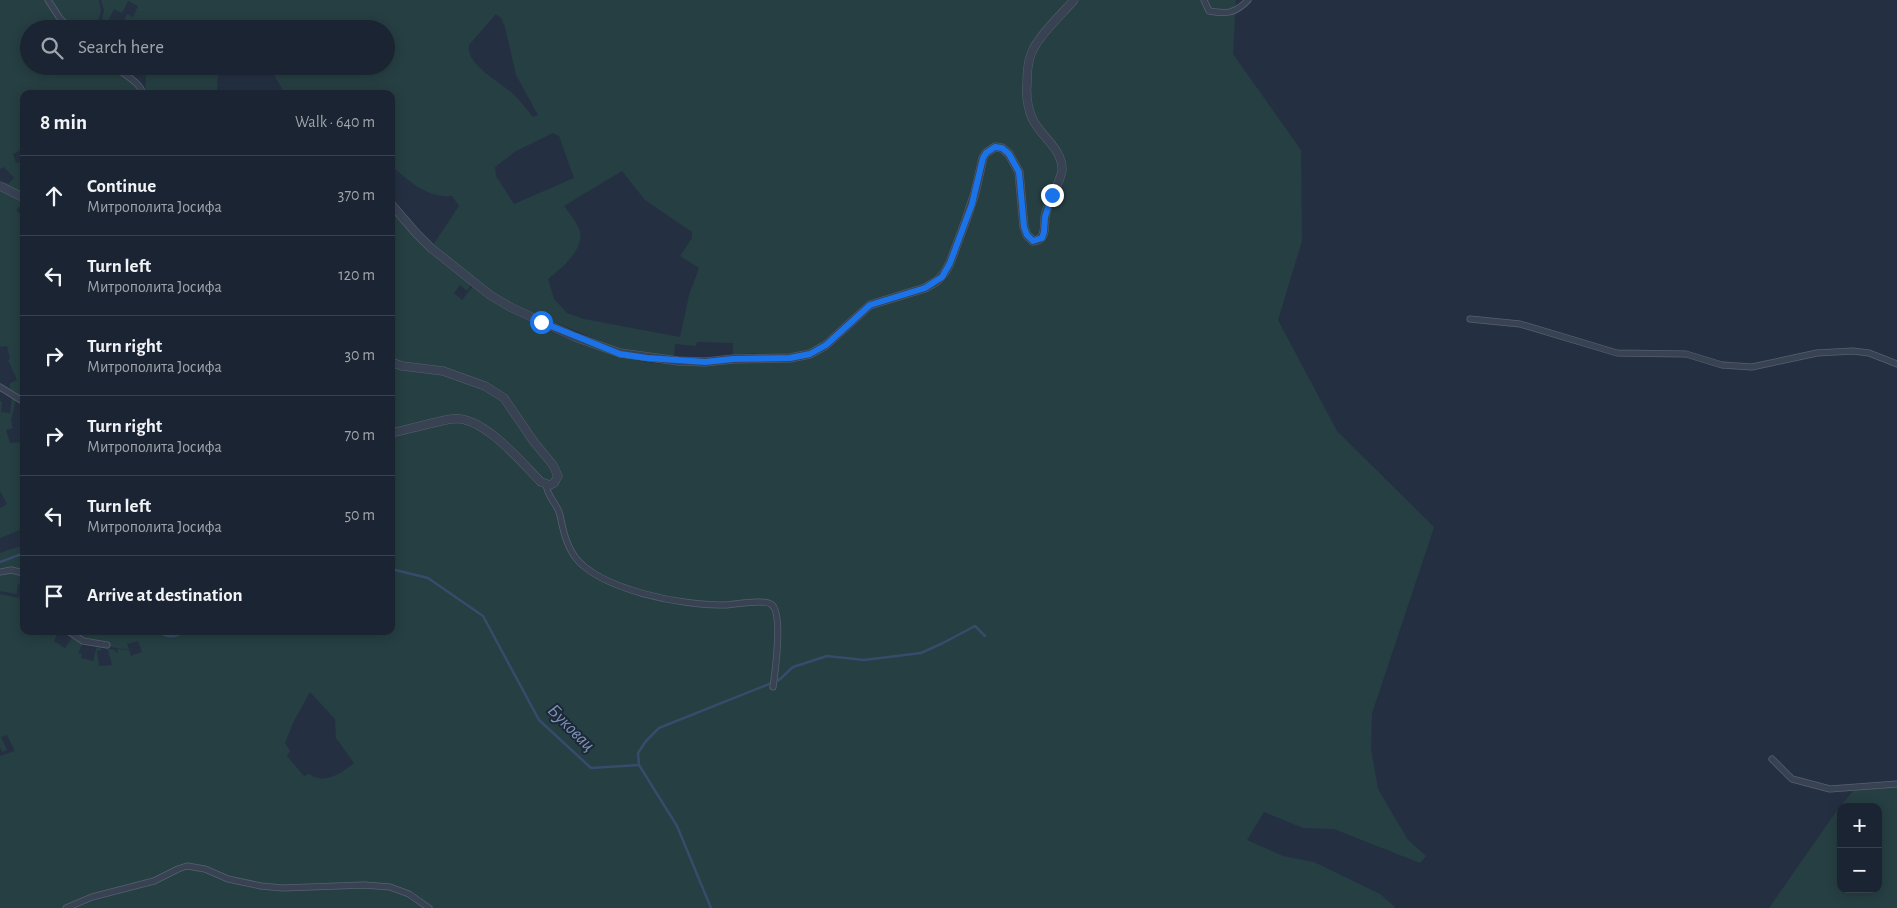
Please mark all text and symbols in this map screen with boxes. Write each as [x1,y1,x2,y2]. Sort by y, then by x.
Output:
search box [20,20,395,75]
icon: search [38,34,66,62]
text: Search here [78,38,164,57]
text: 8 min [40,112,87,133]
text: Walk · 640 m [295,114,375,130]
text: Continue [87,177,156,196]
icon: ahead [40,182,68,210]
route end [1041,184,1064,207]
text: 370 m [338,187,375,203]
text: Митрополита Јосифа [87,199,222,215]
text: Turn left [87,257,151,276]
icon: left [40,262,68,290]
text: 120 m [338,267,375,283]
text: Митрополита Јосифа [87,279,222,295]
route start [530,311,553,334]
text: Turn right [87,337,162,356]
icon: right [40,342,68,370]
text: 30 m [345,347,375,363]
text: Митрополита Јосифа [87,359,222,375]
text: Turn right [87,417,162,436]
icon: right [40,422,68,450]
text: 70 m [344,427,375,443]
text: Митрополита Јосифа [87,439,222,455]
text: Turn left [87,497,151,516]
icon: left [40,502,68,530]
text: 50 m [344,507,375,523]
text: Митрополита Јосифа [87,519,222,535]
icon: arrive [40,582,68,610]
text: Arrive at destination [87,586,243,605]
water label: Буковац [544,701,598,755]
map controls [1837,803,1882,893]
button: + [1837,803,1882,848]
button: − [1837,848,1882,893]

